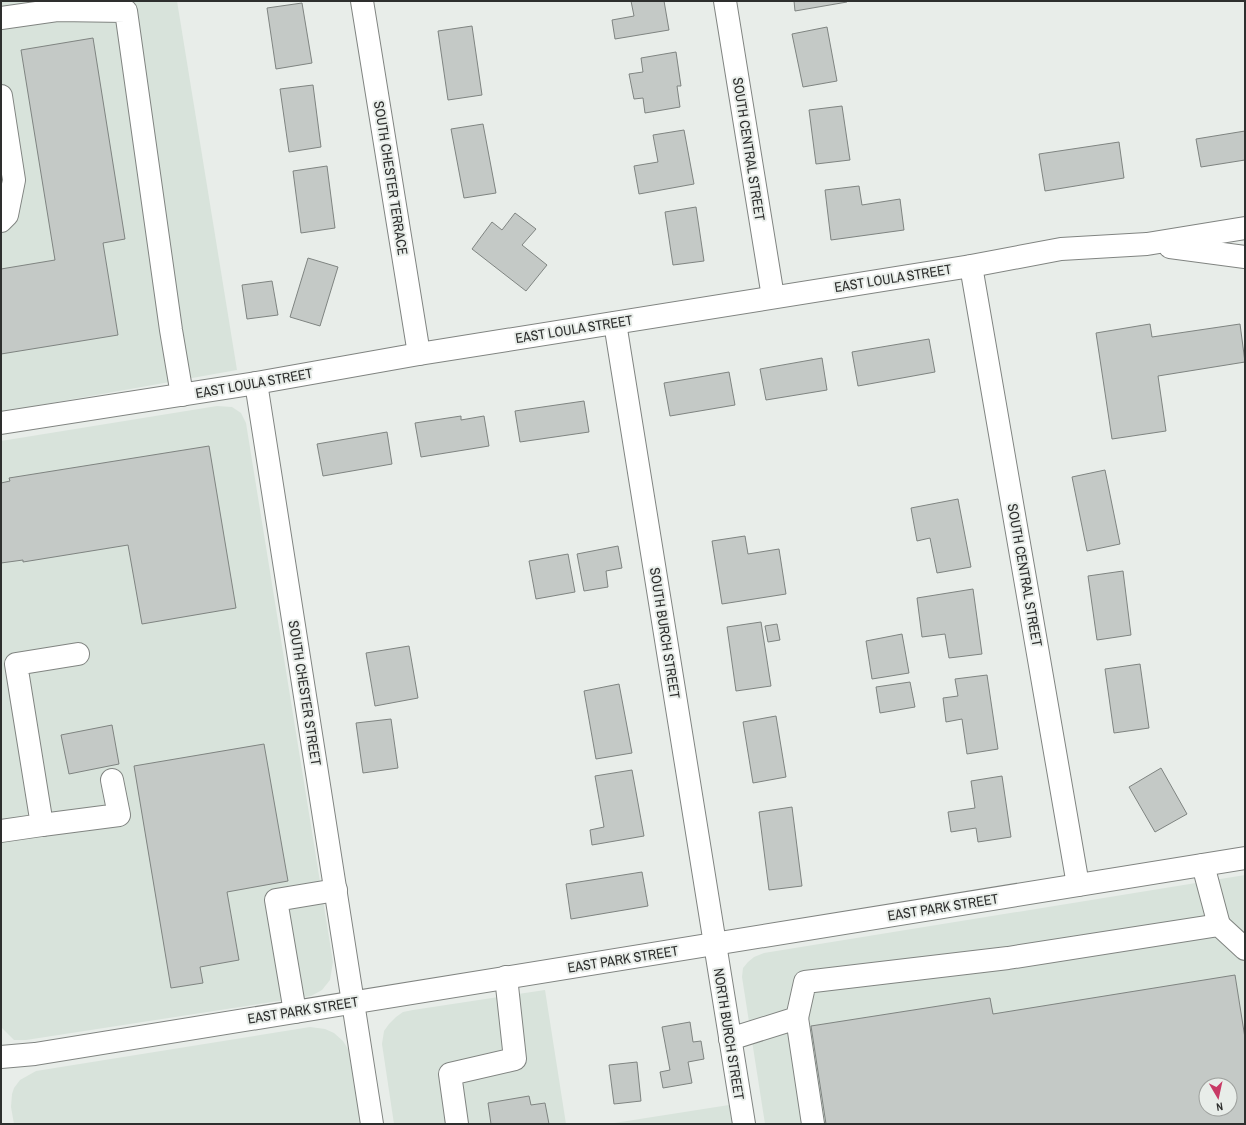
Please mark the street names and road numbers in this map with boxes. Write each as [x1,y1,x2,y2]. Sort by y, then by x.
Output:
street label: SOUTH CENTRAL STREET [729,76,769,222]
street label: SOUTH CHESTER TERRACE [370,100,412,256]
street label: EAST LOULA STREET [833,260,953,296]
street label: EAST LOULA STREET [514,311,634,347]
street label: EAST LOULA STREET [194,364,314,402]
street label: SOUTH CENTRAL STREET [1004,502,1046,648]
street label: SOUTH BURCH STREET [646,566,684,700]
street label: SOUTH CHESTER STREET [285,619,325,767]
street label: EAST PARK STREET [886,889,1000,925]
street label: EAST PARK STREET [566,941,680,977]
street label: NORTH BURCH STREET [710,967,748,1101]
street label: EAST PARK STREET [246,992,360,1028]

